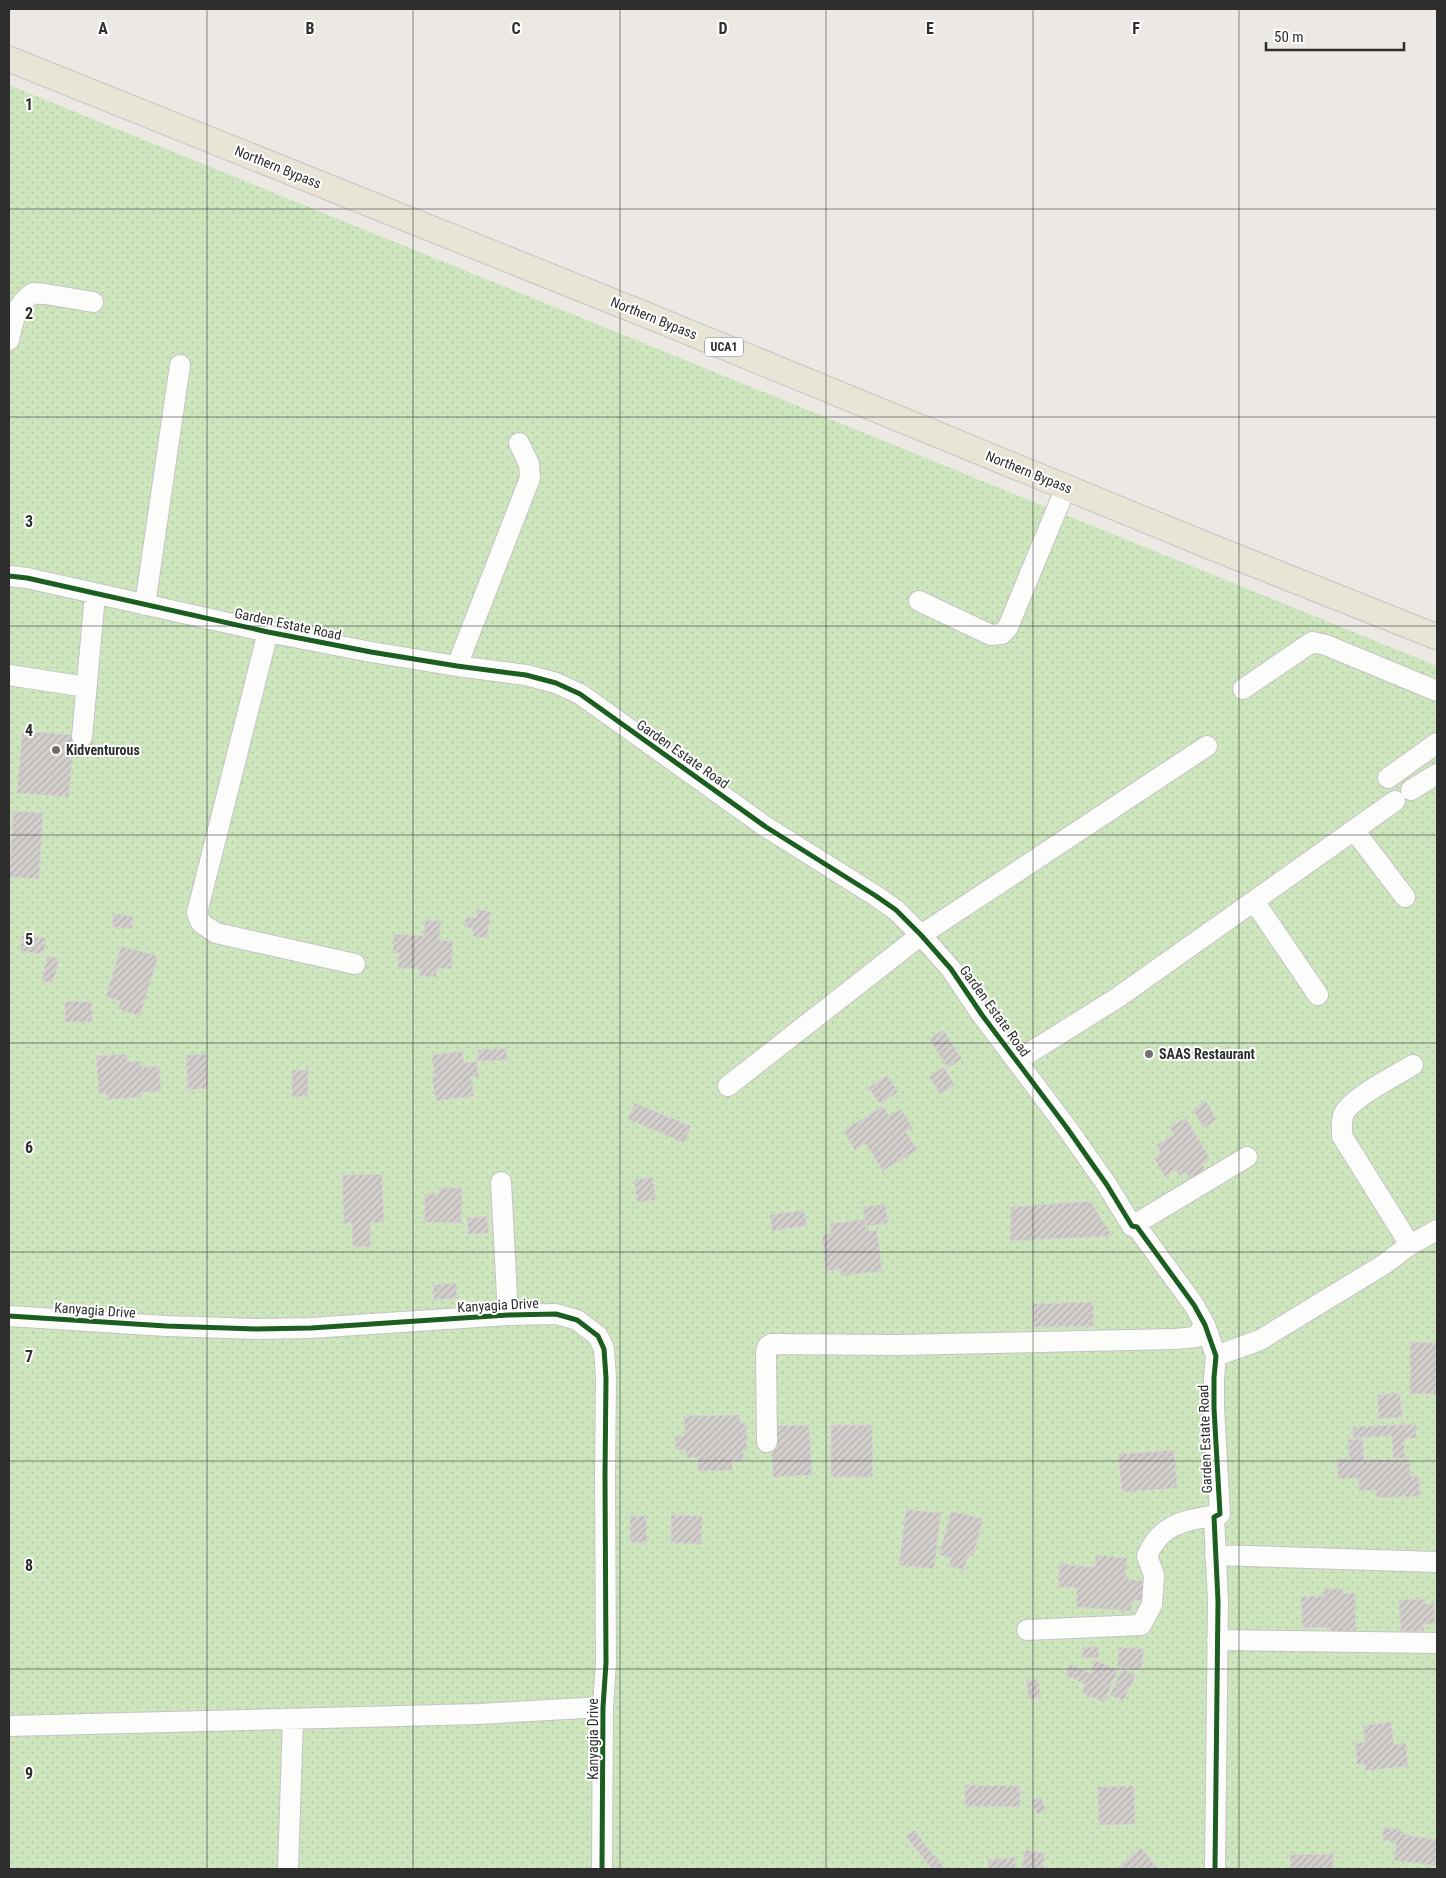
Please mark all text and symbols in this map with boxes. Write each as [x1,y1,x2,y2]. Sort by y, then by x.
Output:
text: A [98,19,108,38]
text: B [306,19,315,38]
text: C [511,19,521,38]
text: D [718,19,728,38]
text: E [926,19,934,38]
text: F [1132,19,1140,38]
scale bar [1266,20,1404,52]
text: 50 m [1274,28,1304,46]
text: 1 [25,95,33,114]
street label: Northern Bypass [232,142,324,192]
street label: Northern Bypass [608,293,700,343]
text: 2 [25,304,33,323]
road number: UCA1 [705,338,743,357]
street label: Northern Bypass [983,447,1075,497]
text: 3 [25,512,33,531]
street label: Garden Estate Road [233,605,343,643]
street label: Garden Estate Road [634,716,732,792]
text: 4 [25,721,33,740]
place label: Kidventurous [66,742,140,758]
marker: Kidventurous [50,744,62,756]
text: 5 [25,930,33,949]
street label: Garden Estate Road [957,962,1033,1060]
place label: SAAS Restaurant [1159,1046,1255,1062]
marker: SAAS Restaurant [1143,1048,1155,1060]
text: 6 [25,1138,33,1157]
street label: Kanyagia Drive [457,1295,540,1315]
street label: Kanyagia Drive [54,1299,137,1321]
text: 7 [25,1347,33,1366]
street label: Garden Estate Road [1195,1384,1215,1494]
text: 8 [25,1556,33,1575]
street label: Kanyagia Drive [585,1698,601,1780]
text: 9 [25,1764,33,1783]

